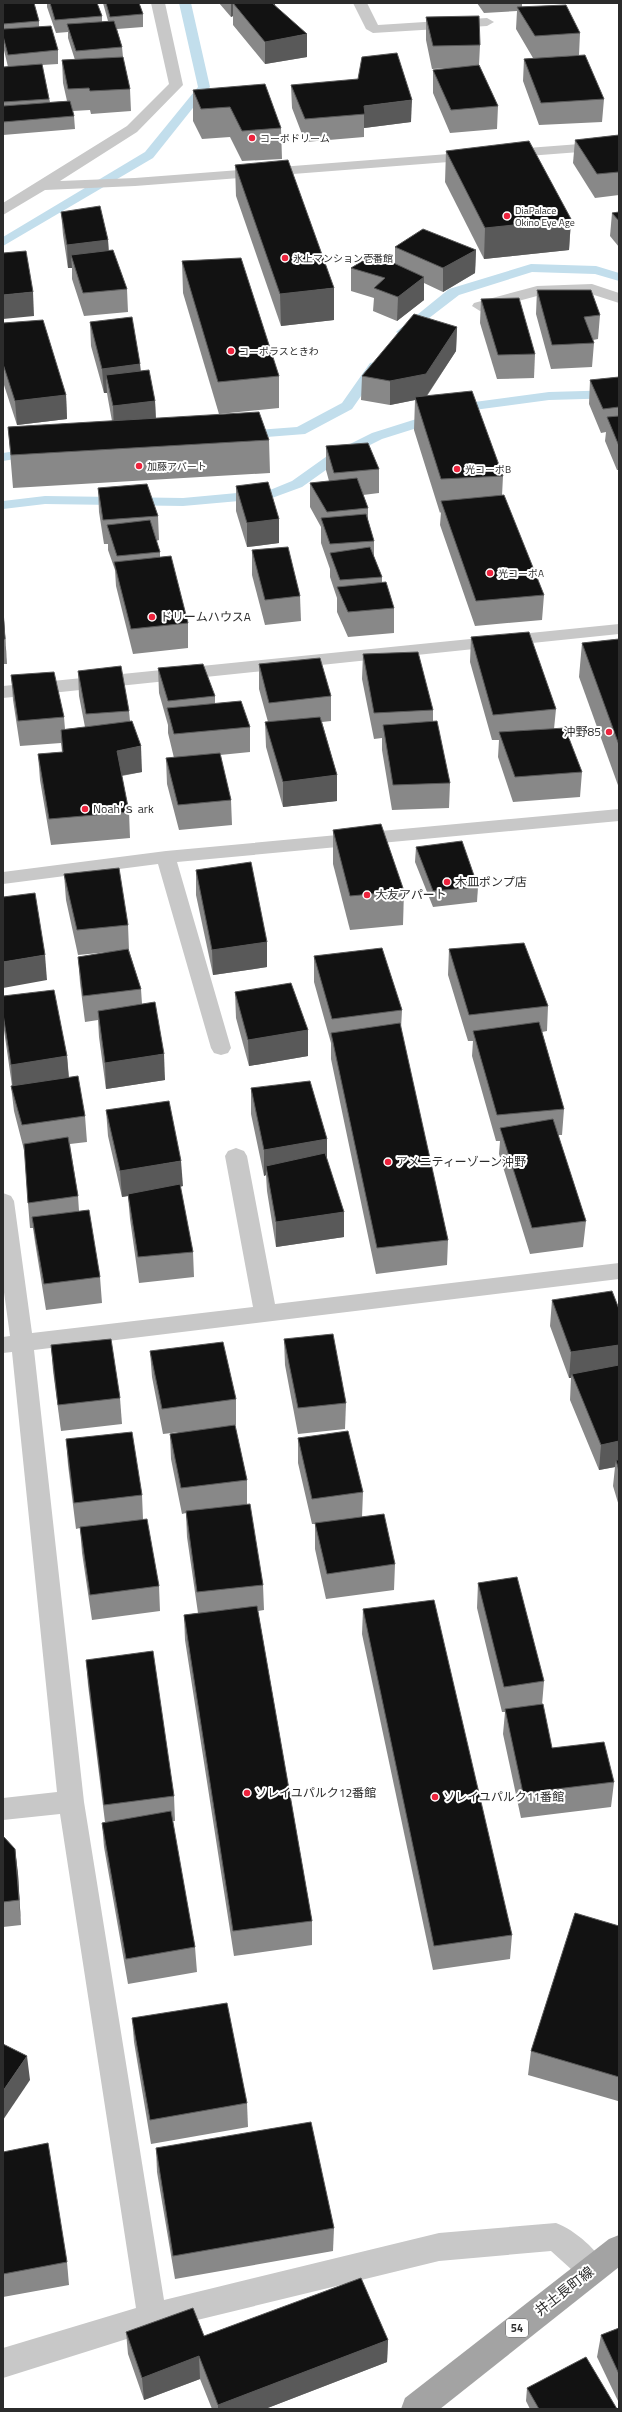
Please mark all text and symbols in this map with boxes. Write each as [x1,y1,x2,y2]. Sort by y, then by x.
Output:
place label: コーポドリーム [260,131,330,146]
marker: コーポドリーム [247,133,257,143]
place label: DiaPalace Okino Eye Age [515,203,575,230]
marker: DiaPalace Okino Eye Age [502,211,512,221]
place label: 氷上マンション壱番館 [293,251,393,266]
marker: 氷上マンション壱番館 [280,253,290,263]
place label: コーポラスときわ [239,344,319,359]
marker: コーポラスときわ [226,346,236,356]
place label: 加藤アパート [147,459,207,474]
marker: 加藤アパート [134,461,144,471]
place label: 光コーポB [465,462,511,477]
marker: 光コーポB [452,464,462,474]
place label: 光コーポA [498,566,544,581]
marker: 光コーポA [485,568,495,578]
place label: ドリームハウスA [160,607,251,626]
marker: ドリームハウスA [147,612,157,622]
place label: 沖野85 [564,722,601,741]
marker: 沖野85 [604,727,614,737]
place label: Noah′ｓ ark [93,799,154,818]
marker: Noah′ｓ ark [80,804,90,814]
place label: 木皿ポンプ店 [455,872,527,891]
marker: 木皿ポンプ店 [442,877,452,887]
place label: 大友アパート [375,885,447,904]
marker: 大友アパート [362,890,372,900]
place label: アメニティーゾーン沖野 [396,1152,526,1171]
marker: アメニティーゾーン沖野 [383,1157,393,1167]
place label: ソレイユパルク12番館 [255,1783,376,1802]
place label: ソレイユパルク11番館 [443,1787,564,1806]
marker: ソレイユパルク12番館 [242,1788,252,1798]
marker: ソレイユパルク11番館 [430,1792,440,1802]
street label: 井土長町線 [530,2261,598,2320]
road number: 54 [506,2319,528,2337]

